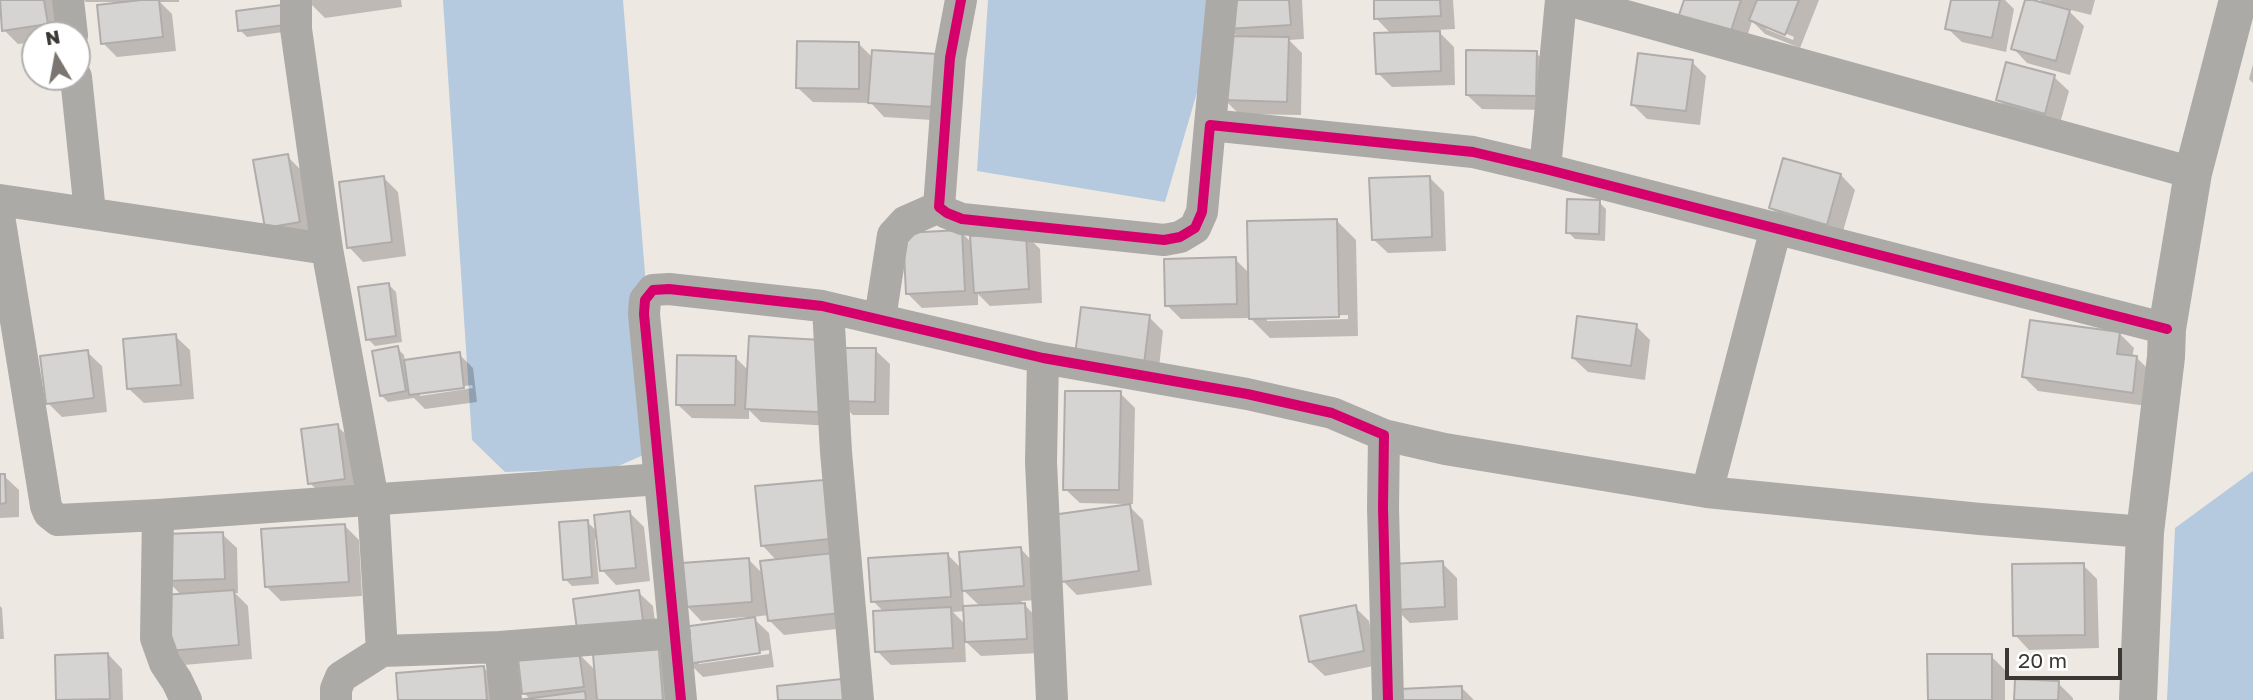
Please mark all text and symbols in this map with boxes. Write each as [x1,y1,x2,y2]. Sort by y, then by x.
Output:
north arrow [21,21,91,91]
text: N [43,24,62,49]
scale bar [2008,634,2125,678]
text: 20 m [2018,647,2067,673]

